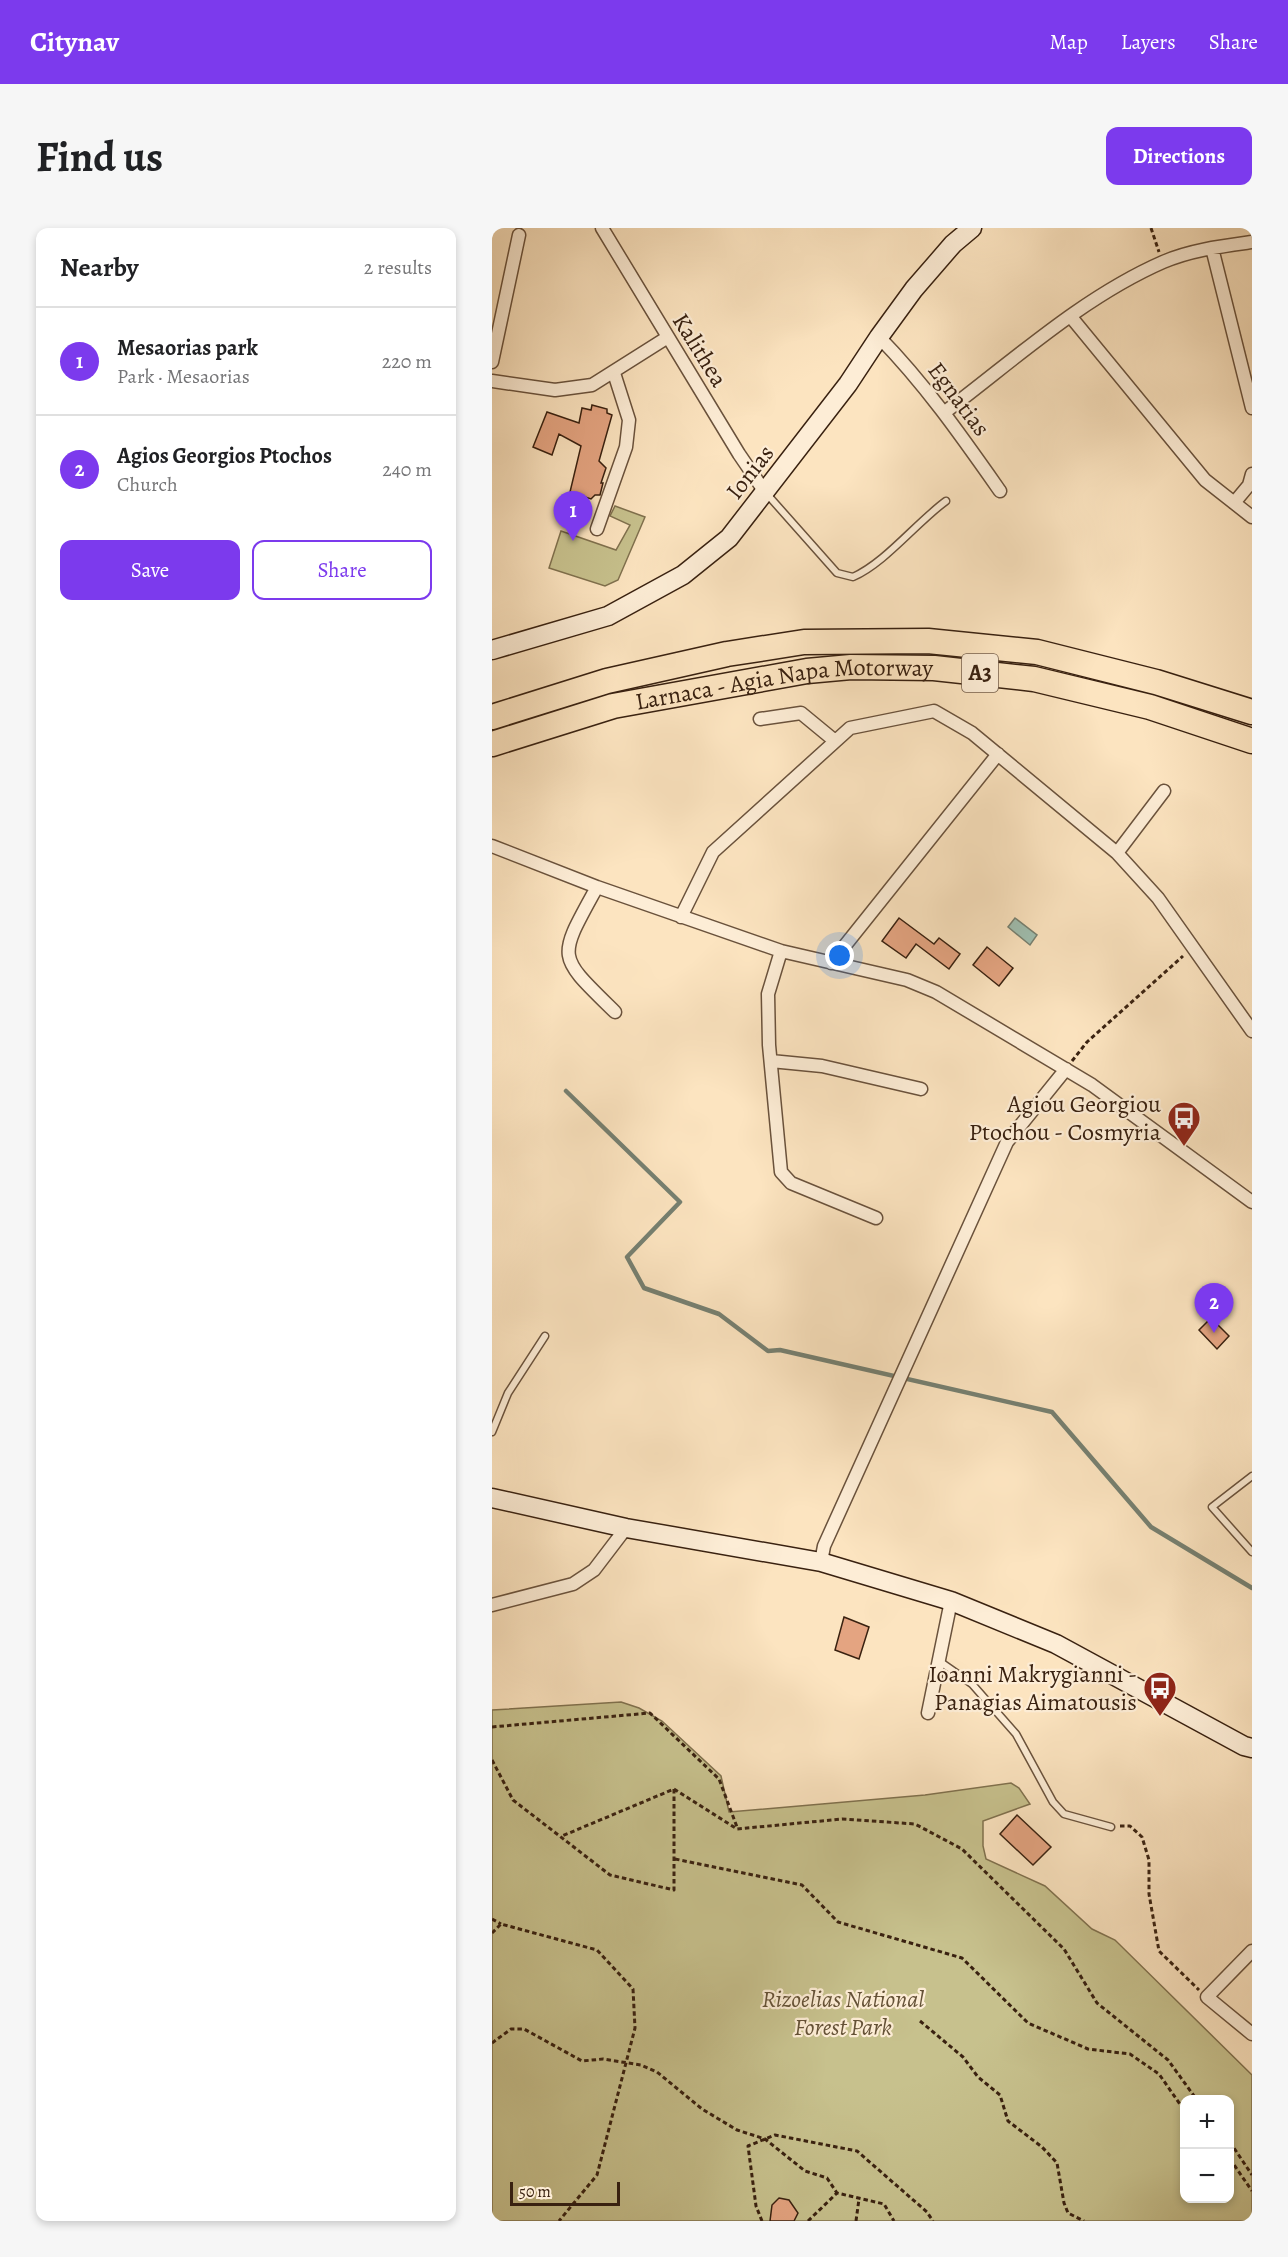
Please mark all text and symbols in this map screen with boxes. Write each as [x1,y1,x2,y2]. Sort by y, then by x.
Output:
text: Citynav [30,23,119,61]
text: Map [1049,28,1088,56]
text: Layers [1121,28,1176,56]
text: Share [1209,28,1258,56]
button: Directions [1106,127,1252,185]
text: Find us [36,128,163,185]
text: Nearby [60,250,139,285]
text: 2 results [364,254,432,281]
street label: Kalithea [665,307,736,394]
text: Mesaorias park [117,333,258,363]
text: 1 [76,348,83,375]
text: 220 m [382,348,432,375]
street label: Egnatias [921,355,997,443]
text: Park · Mesaorias [117,363,250,390]
street label: Ionias [719,438,781,506]
text: Agios Georgios Ptochos [117,441,332,471]
text: 2 [75,456,84,483]
text: 240 m [382,456,432,483]
text: Church [117,471,178,498]
pin: 1 [554,492,592,541]
button: Save [60,540,240,600]
button: Share [252,540,432,600]
street label: Larnaca - Agia Napa Motorway [633,651,934,718]
road number: A3 [962,654,998,692]
your location [825,941,854,970]
place label: Agiou Georgiou Ptochou - Cosmyria [969,1088,1162,1148]
bus stop icon: Agiou Georgiou Ptochou - Cosmyria [1166,1100,1202,1147]
pin: 2 [1194,1284,1234,1333]
place label: Ioanni Makrygianni - Panagias Aimatousis [928,1658,1137,1718]
bus stop icon: Ioanni Makrygianni - Panagias Aimatousis [1142,1670,1178,1717]
park label: Rizoelias National Forest Park [762,1983,924,2043]
map controls [1180,2095,1234,2203]
button: + [1180,2095,1234,2149]
button: − [1180,2149,1234,2203]
scale bar [510,2179,620,2206]
text: 50 m [519,2181,551,2203]

